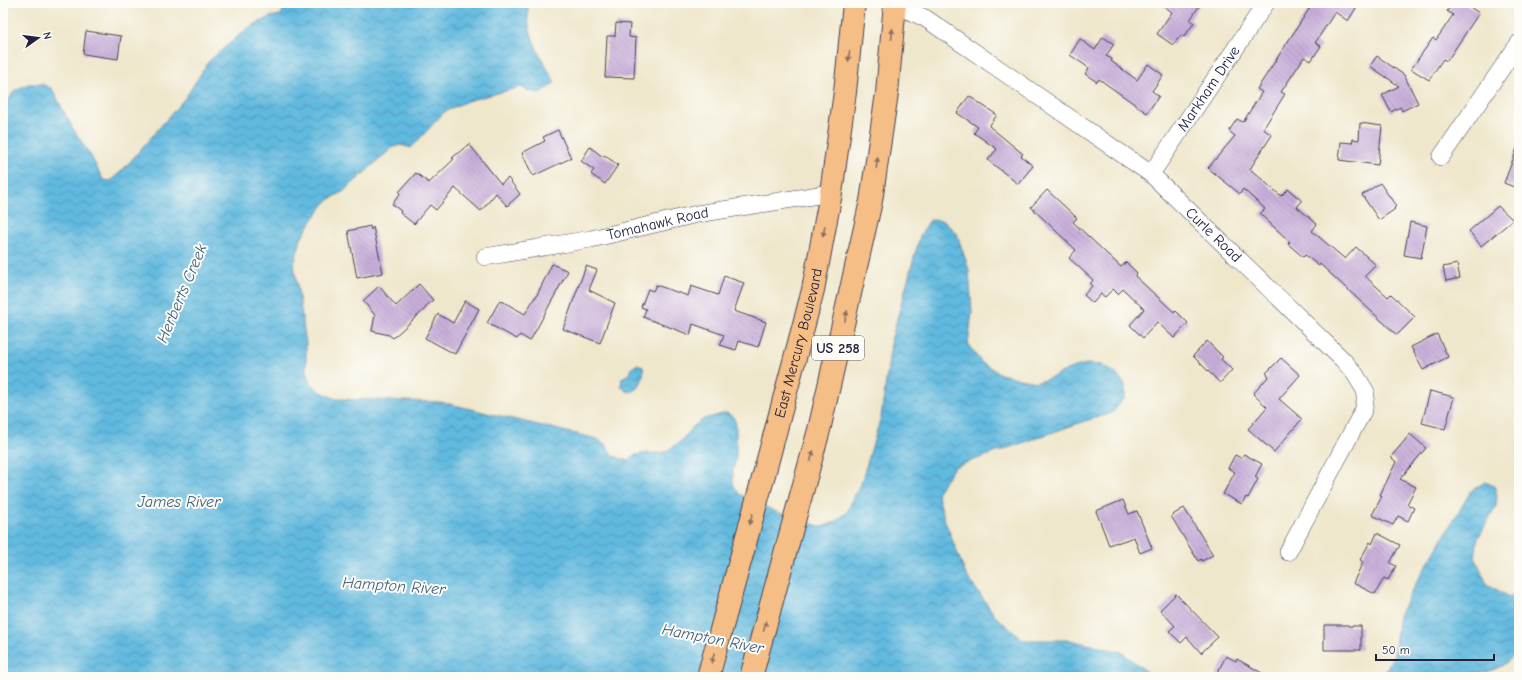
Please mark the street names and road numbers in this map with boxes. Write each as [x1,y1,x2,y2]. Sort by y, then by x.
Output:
street label: Markham Drive [1173,42,1244,135]
street label: Tomahawk Road [605,203,710,244]
street label: Curle Road [1182,203,1245,266]
street label: East Mercury Boulevard [770,267,826,420]
road number: US 258 [812,336,864,360]

